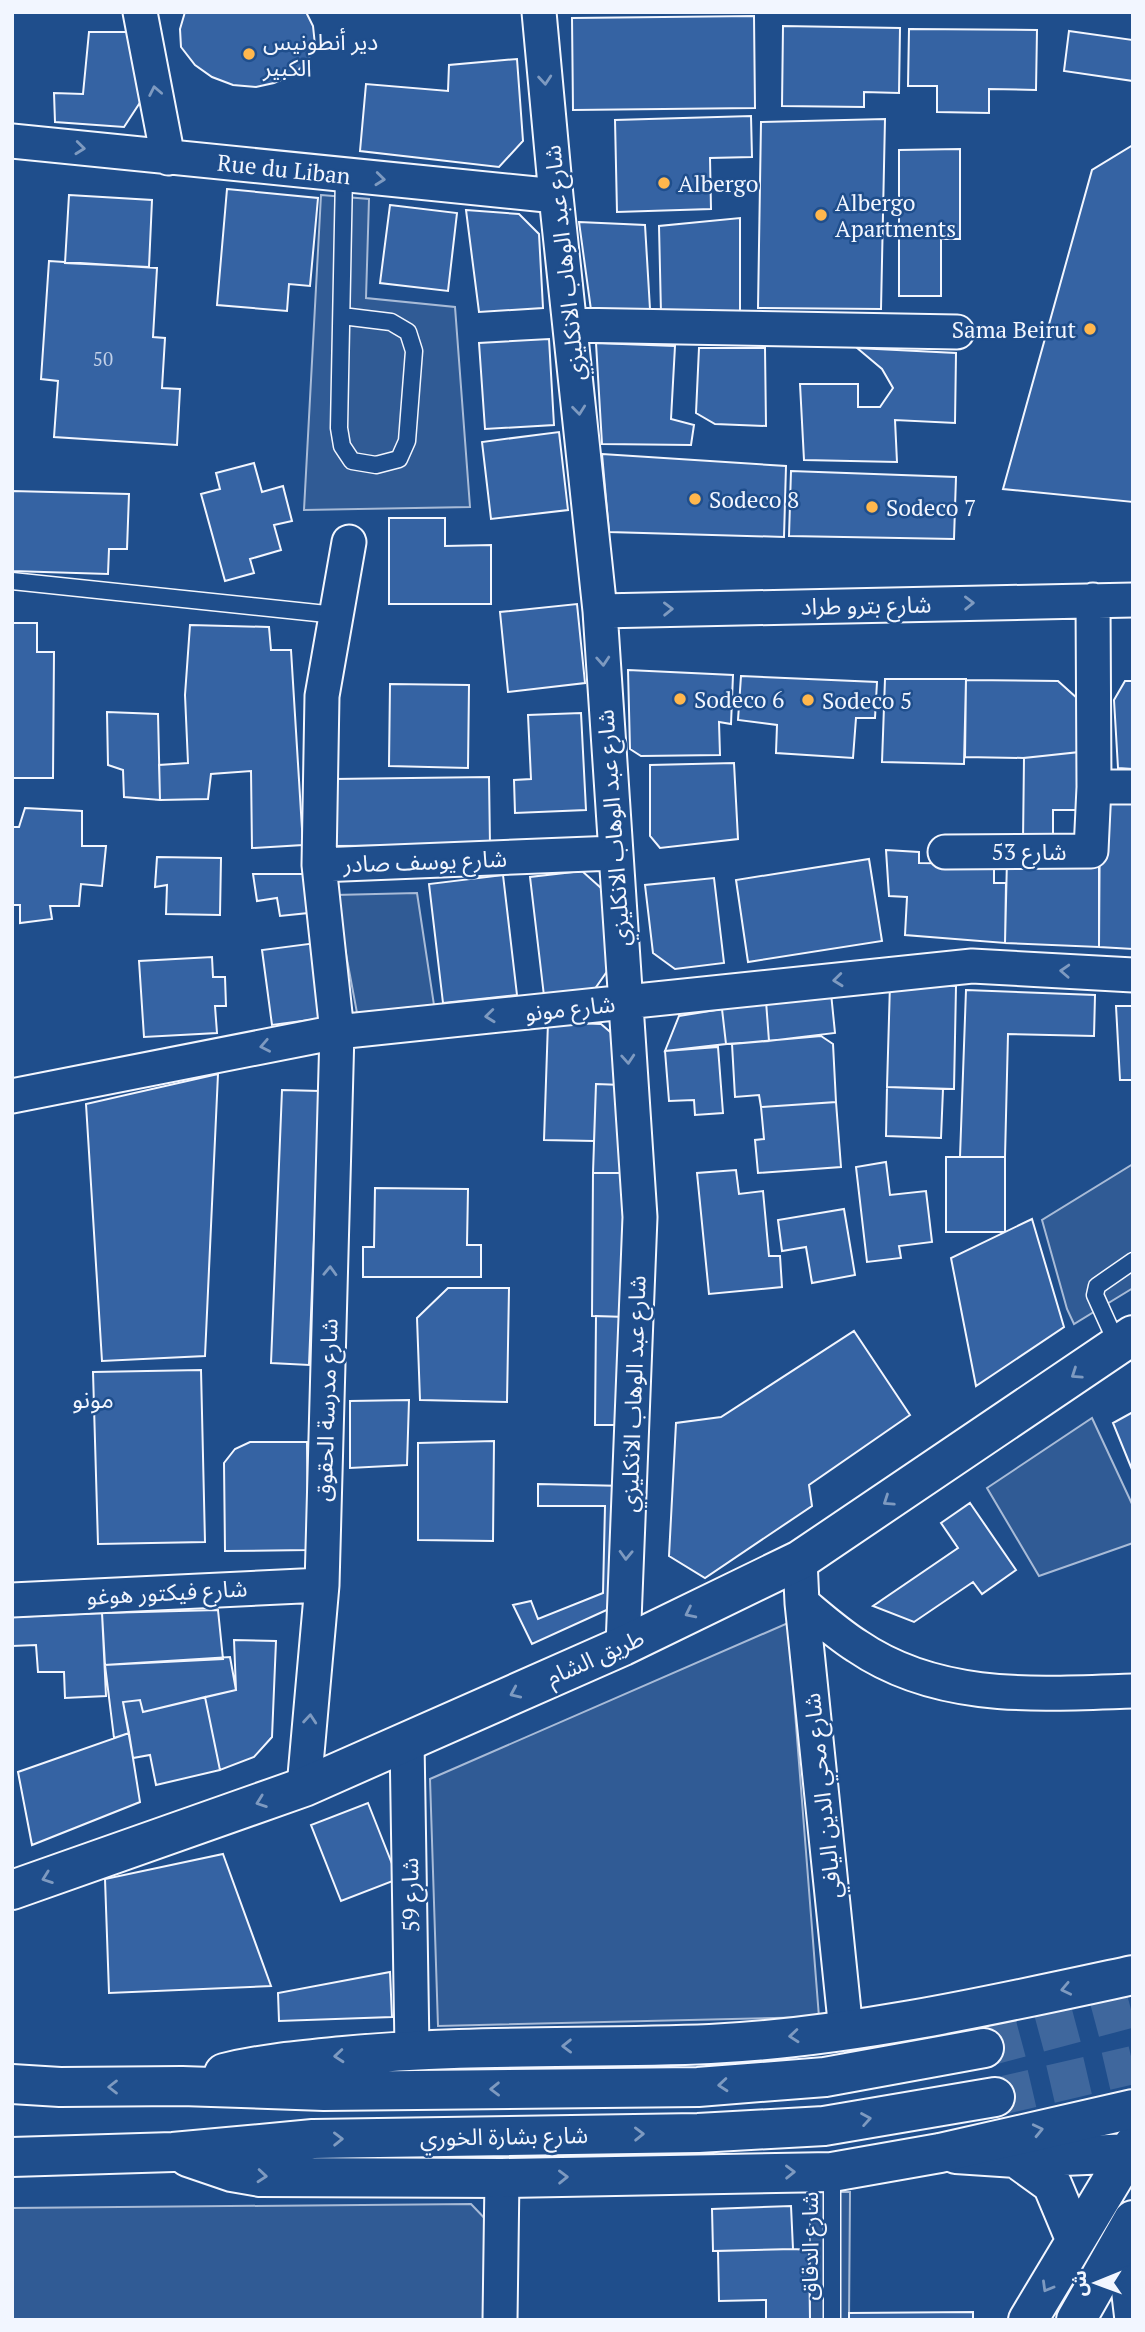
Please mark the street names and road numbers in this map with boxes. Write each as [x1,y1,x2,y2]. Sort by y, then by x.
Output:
street label: شارع عبد الوهاب الانكليزي [536,143,594,383]
street label: Rue du Liban [216,147,353,191]
street label: شارع بترو طراد [800,588,932,624]
street label: شارع عبد الوهاب الانكليزي [589,708,639,947]
street label: شارع 53 [992,836,1066,869]
street label: شارع يوسف صادر [342,843,508,881]
street label: شارع مونو [523,988,617,1030]
street label: شارع عبد الوهاب الانكليزي [613,1275,655,1513]
street label: شارع مدرسة الحقوق [307,1318,347,1502]
street label: شارع فيكتور هوغو [86,1572,248,1614]
street label: طريق الشام [541,1622,650,1695]
street label: شارع محي الدين اليافي [796,1691,851,1900]
street label: شارع 59 [394,1857,428,1933]
street label: شارع بشارة الخوري [420,2119,588,2155]
street label: شارع الدقاق [794,2192,827,2300]

